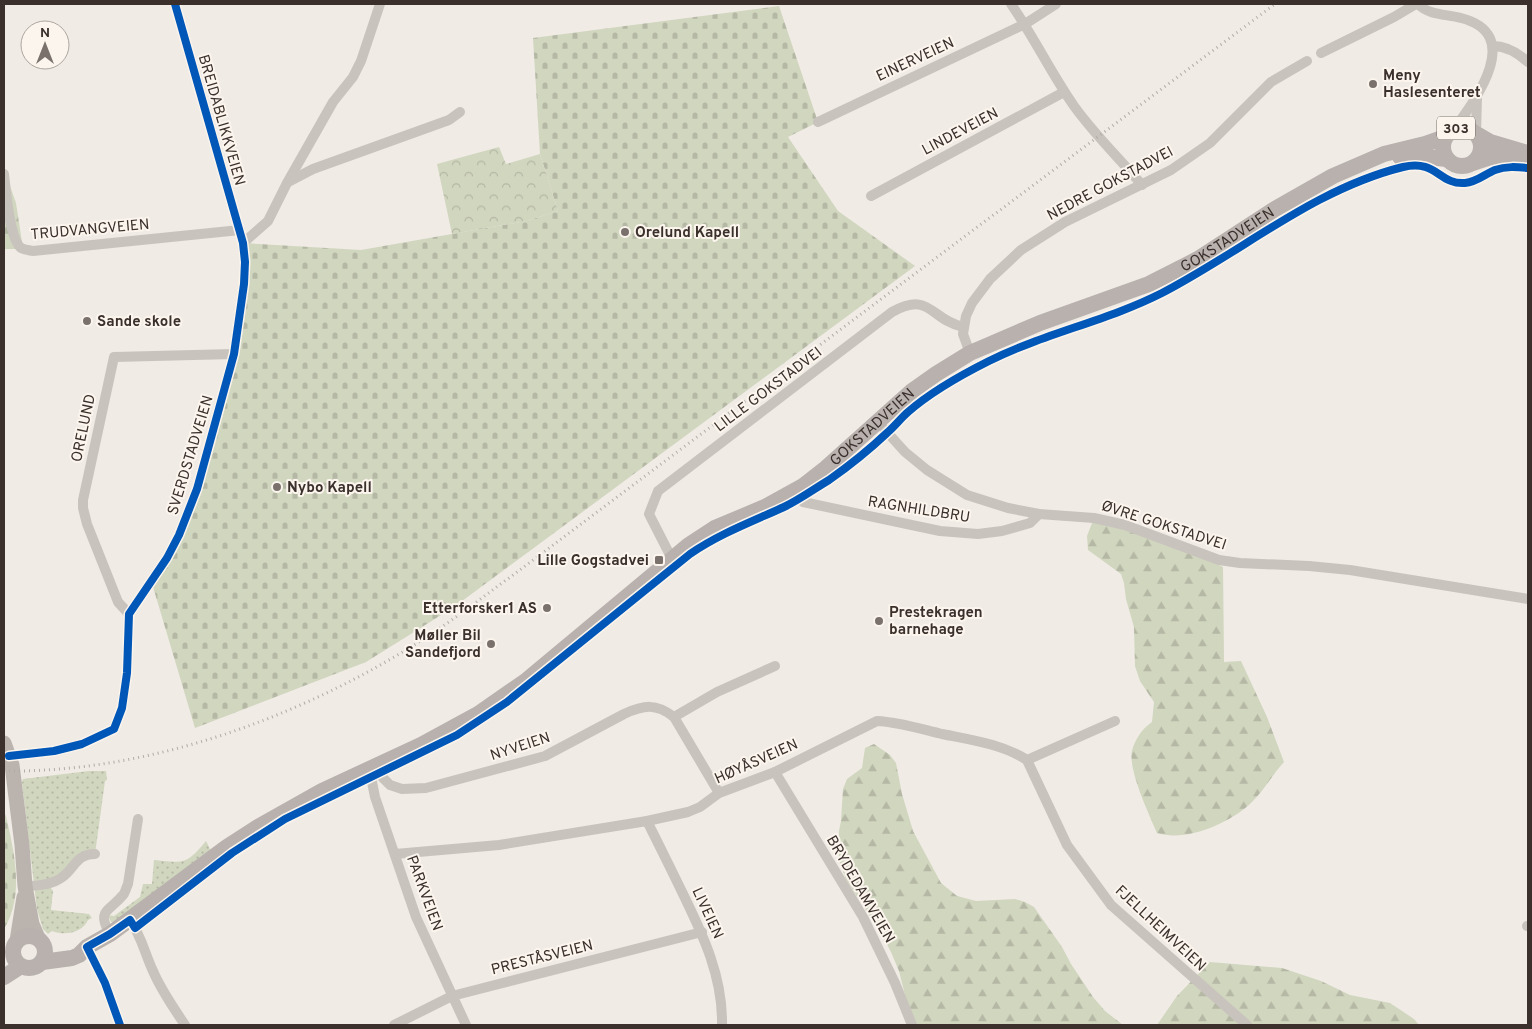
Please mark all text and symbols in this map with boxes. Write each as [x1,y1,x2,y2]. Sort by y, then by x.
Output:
north arrow [20,20,70,70]
text: N [40,25,50,42]
street label: EINERVEIEN [873,34,958,87]
street label: BREIDABLIKKVEIEN [193,53,248,188]
place label: Meny Haslesenteret [1383,67,1481,103]
marker: Meny Haslesenteret [1367,78,1379,90]
street label: LINDEVEIEN [919,104,1002,160]
road number: 303 [1437,116,1475,140]
street label: NEDRE GOKSTADVEI [1044,143,1177,226]
street label: GOKSTADVEIEN [1178,204,1279,277]
street label: TRUDVANGVEIEN [30,216,150,245]
place label: Orelund Kapell [635,224,739,243]
marker: Orelund Kapell [619,226,631,238]
place label: Sande skole [97,313,181,332]
marker: Sande skole [81,315,93,327]
street label: LILLE GOKSTADVEI [711,343,827,437]
street label: GOKSTADVEIEN [827,385,920,471]
street label: ORELUND [68,393,101,464]
street label: SVERDSTADVEIEN [164,393,219,518]
place label: Nybo Kapell [287,479,372,498]
marker: Nybo Kapell [271,481,283,493]
street label: RAGNHILDBRU [866,493,971,528]
street label: ØVRE GOKSTADVEI [1099,497,1229,556]
place label: Lille Gogstadvei [537,552,649,571]
marker: Lille Gogstadvei [653,554,665,566]
place label: Etterforsker1 AS [423,600,537,619]
marker: Etterforsker1 AS [541,602,553,614]
place label: Prestekragen barnehage [889,604,983,640]
marker: Prestekragen barnehage [873,615,885,627]
place label: Møller Bil Sandefjord [405,627,481,663]
marker: Møller Bil Sandefjord [485,638,497,650]
street label: NYVEIEN [488,729,553,766]
street label: HØYÅSVEIEN [712,736,801,789]
street label: BRYDEDAMVEIEN [821,832,898,947]
street label: PARKVEIEN [401,853,446,934]
street label: FJELLHEIMVEIEN [1110,882,1209,976]
street label: LIVEIEN [686,885,727,942]
street label: PRESTÅSVEIEN [489,937,595,980]

